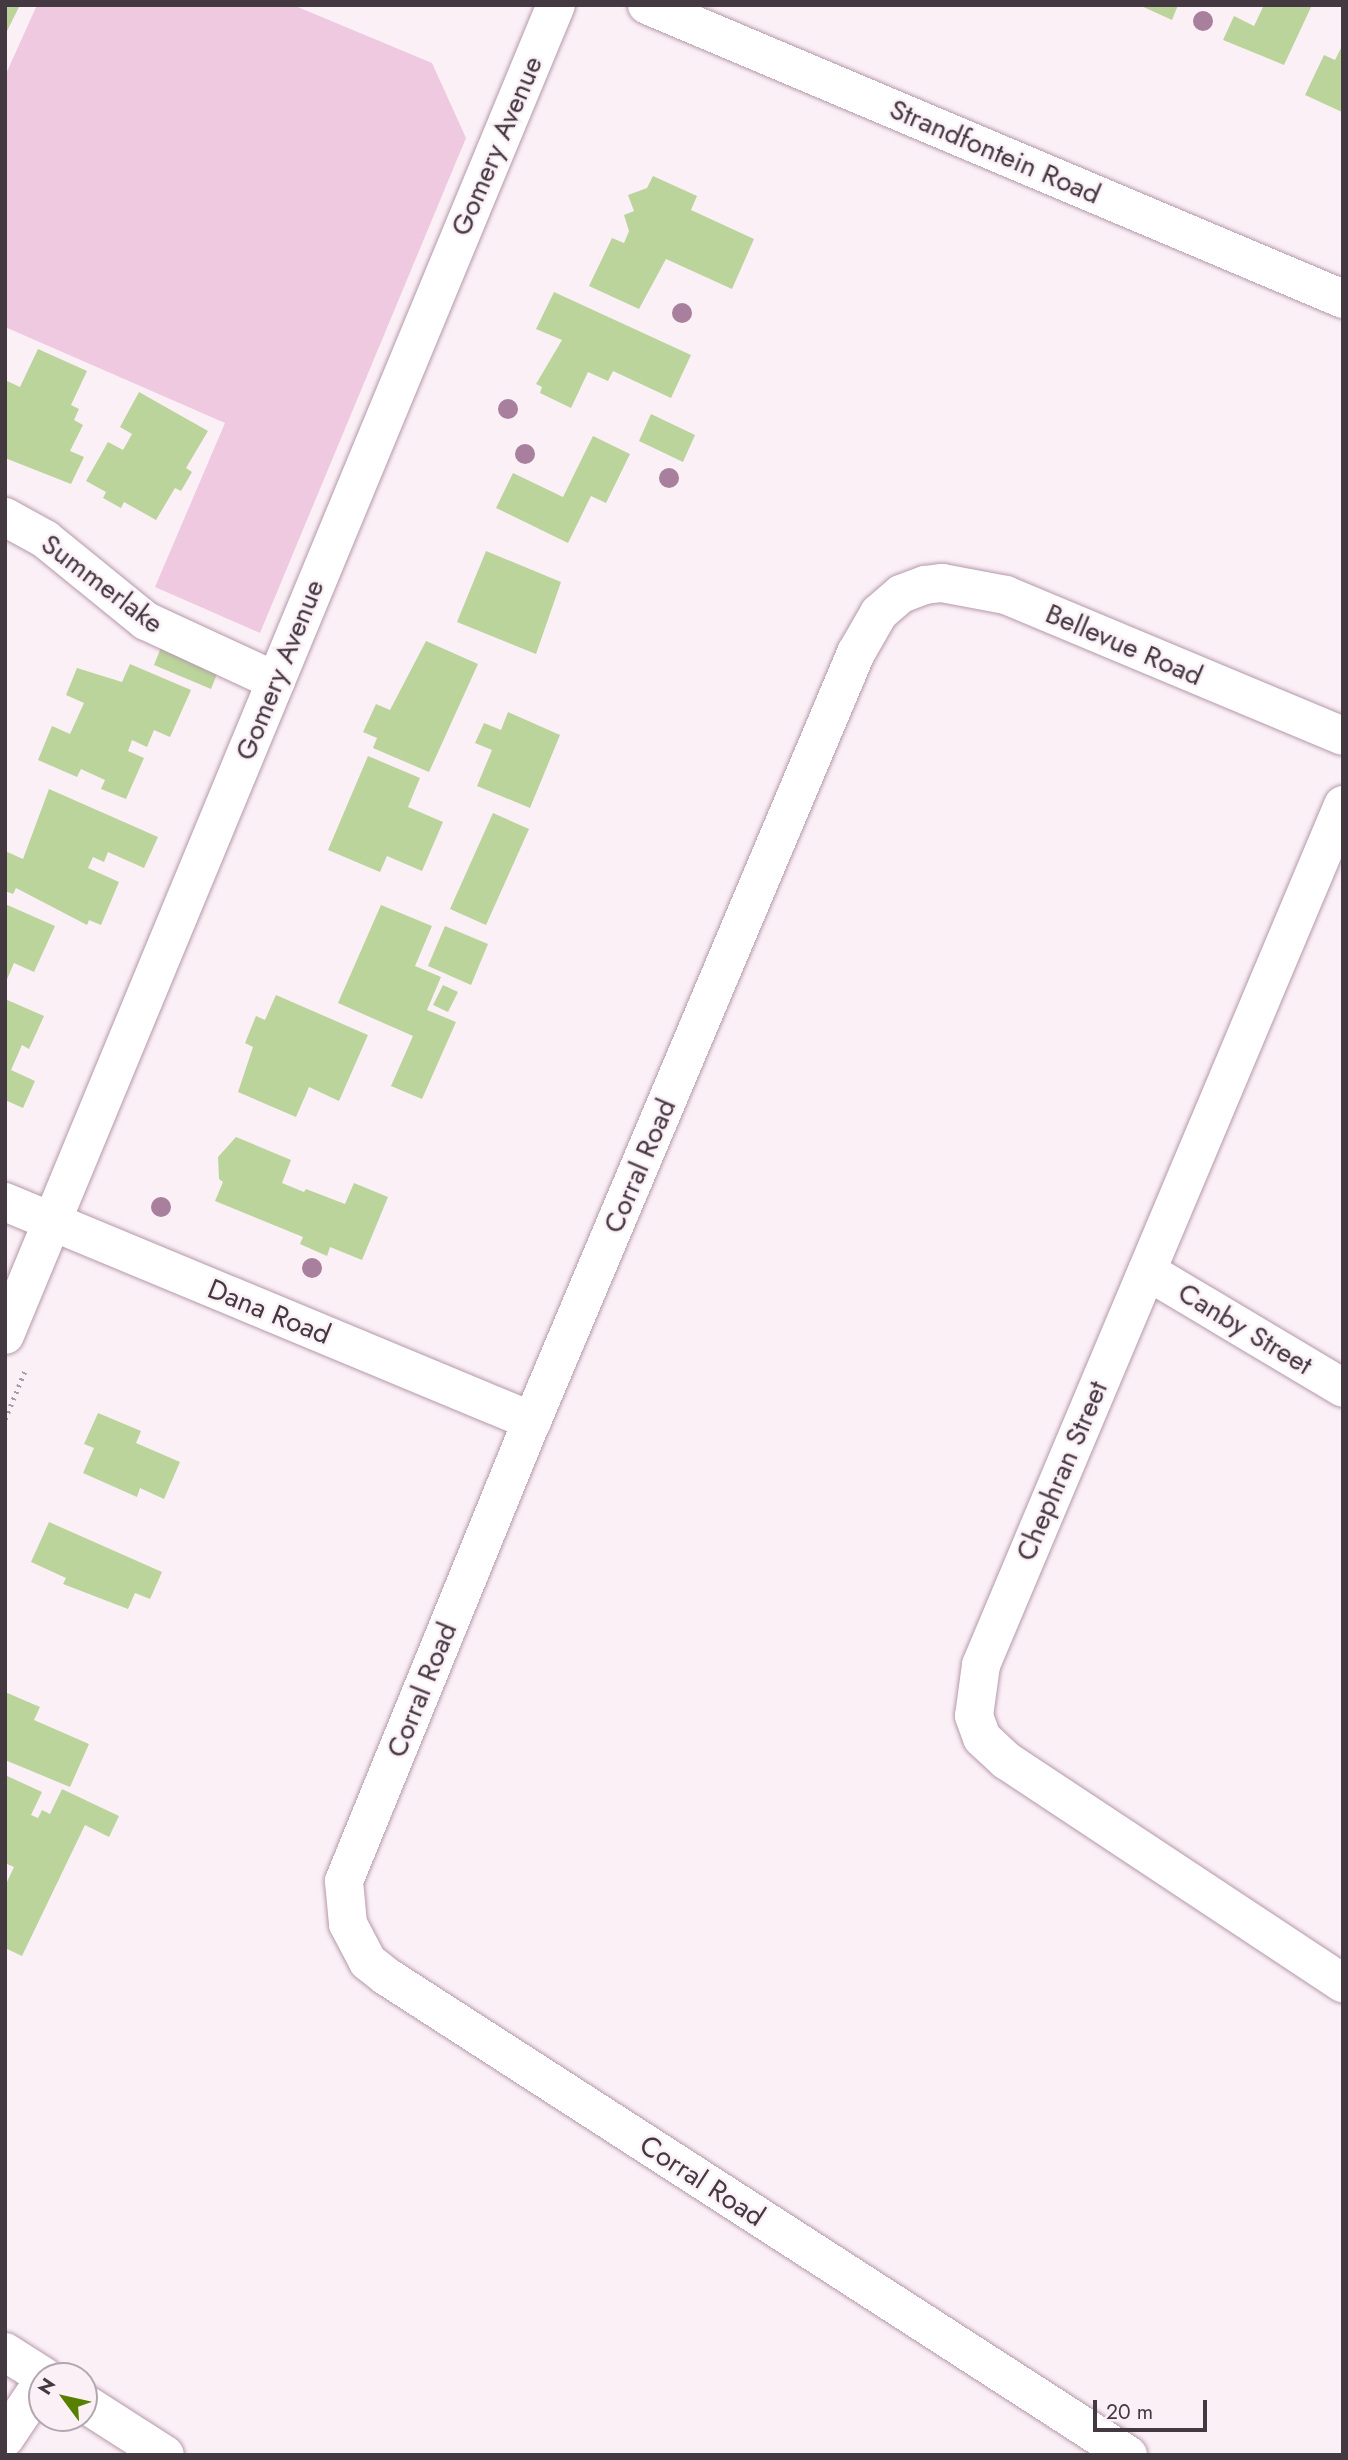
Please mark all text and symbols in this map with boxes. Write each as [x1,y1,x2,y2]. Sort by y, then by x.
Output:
street label: Gomery Avenue [444,51,550,241]
street label: Strandfontein Road [885,92,1105,212]
street label: Summerlake [34,527,170,641]
street label: Gomery Avenue [229,575,331,765]
street label: Bellevue Road [1040,597,1208,693]
street label: Corral Road [597,1094,683,1238]
street label: Dana Road [203,1272,335,1352]
street label: Canby Street [1172,1276,1318,1382]
street label: Chephran Street [1009,1376,1115,1566]
street label: Corral Road [380,1618,464,1762]
street label: Corral Road [633,2128,771,2234]
north arrow [28,2362,98,2432]
text: N [31,2373,62,2400]
scale bar [1096,2386,1210,2430]
text: 20 m [1106,2397,1153,2427]

